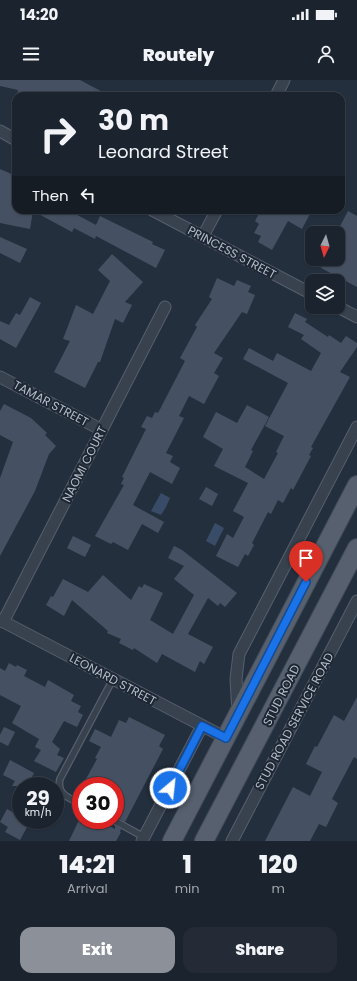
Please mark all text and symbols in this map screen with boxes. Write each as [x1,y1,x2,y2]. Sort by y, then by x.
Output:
text: 14:20 [20,4,58,25]
text: Routely [143,42,214,67]
icon: menu [20,43,42,65]
icon: person [315,43,337,65]
text: 30 m [98,101,169,140]
icon: right [32,108,84,160]
text: Leonard Street [98,139,229,164]
icon: left [77,184,99,206]
text: Then [32,185,69,206]
street label: PRINCESS STREET [185,221,280,283]
north arrow [305,226,345,266]
map controls [305,226,345,314]
button: layers [305,274,345,314]
street label: TAMAR STREET [10,376,92,430]
street label: NAOMI COURT [58,423,111,505]
pin [289,541,323,582]
icon: arrive [295,547,317,569]
street label: LEONARD STREET [67,649,160,709]
street label: STUD ROAD SERVICE ROAD [251,649,337,793]
street label: STUD ROAD [258,661,304,729]
position arrow [149,767,191,809]
speed limit sign: 30 [72,777,124,829]
text: 29 [26,784,50,812]
text: km/h [25,805,51,820]
text: 14:21 [59,848,115,881]
text: 1 [183,848,192,881]
text: 120 [259,848,298,881]
text: Arrival [67,879,108,898]
text: min [175,879,200,898]
text: m [272,879,285,898]
button: Exit [20,927,175,973]
button: Share [183,927,337,973]

